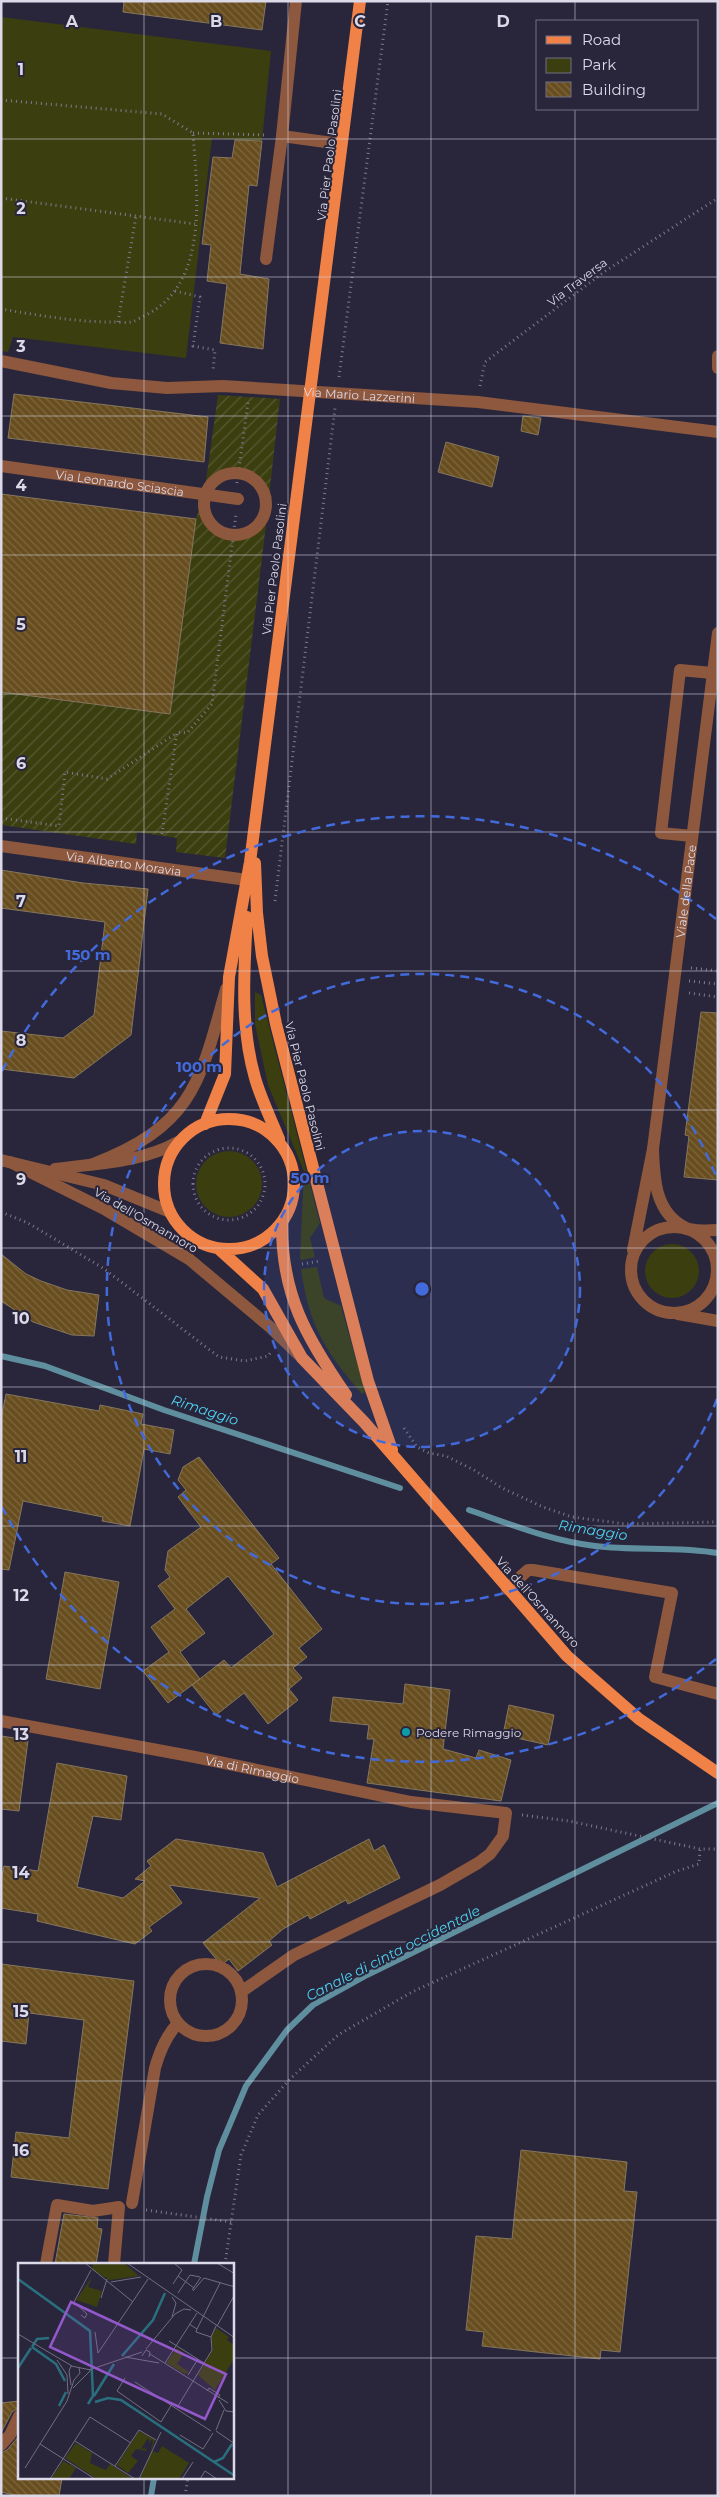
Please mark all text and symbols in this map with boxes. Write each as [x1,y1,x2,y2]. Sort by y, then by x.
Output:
text: A [65,12,79,31]
text: B [210,12,222,31]
text: C [354,12,366,31]
text: D [496,12,510,31]
legend [536,20,699,110]
text: Road [582,30,621,49]
text: Park [582,55,616,74]
text: 1 [18,60,24,79]
text: Building [582,80,646,99]
street label: Via Pier Paolo Pasolini [313,88,345,222]
text: 2 [16,199,26,218]
street label: Via Traversa [544,255,610,309]
text: 3 [15,337,26,356]
street label: Via Mario Lazzerini [303,384,416,406]
street label: Via Leonardo Sciascia [55,466,185,499]
text: 4 [15,476,27,495]
street label: Via Pier Paolo Pasolini [258,502,290,636]
text: 5 [16,615,26,634]
text: 6 [16,754,26,773]
street label: Viale della Pace [672,844,699,938]
street label: Via Alberto Moravia [65,848,182,878]
text: 7 [16,892,26,911]
text: 150 m [66,945,110,964]
street label: Via Pier Paolo Pasolini [282,1020,328,1152]
text: 8 [16,1031,26,1050]
text: 100 m [176,1057,222,1076]
text: 50 m [290,1168,330,1187]
text: 9 [16,1170,26,1189]
street label: Via dell'Osmannoro [91,1184,201,1256]
centre of rings [413,1280,431,1298]
text: 10 [12,1309,30,1328]
water label: Rimaggio [169,1391,241,1429]
text: 11 [15,1447,27,1466]
water label: Rimaggio [557,1516,629,1544]
street label: Via dell'Osmannoro [493,1553,583,1651]
text: 12 [13,1586,29,1605]
text: 13 [13,1725,29,1744]
place label: Podere Rimaggio [416,1725,521,1740]
marker: Podere Rimaggio [400,1726,412,1738]
street label: Via di Rimaggio [204,1752,301,1786]
text: 14 [12,1863,30,1882]
water label: Canale di cinta occidentale [303,1901,483,2005]
text: 15 [13,2002,29,2021]
text: 16 [13,2141,29,2160]
inset map [18,2263,234,2480]

